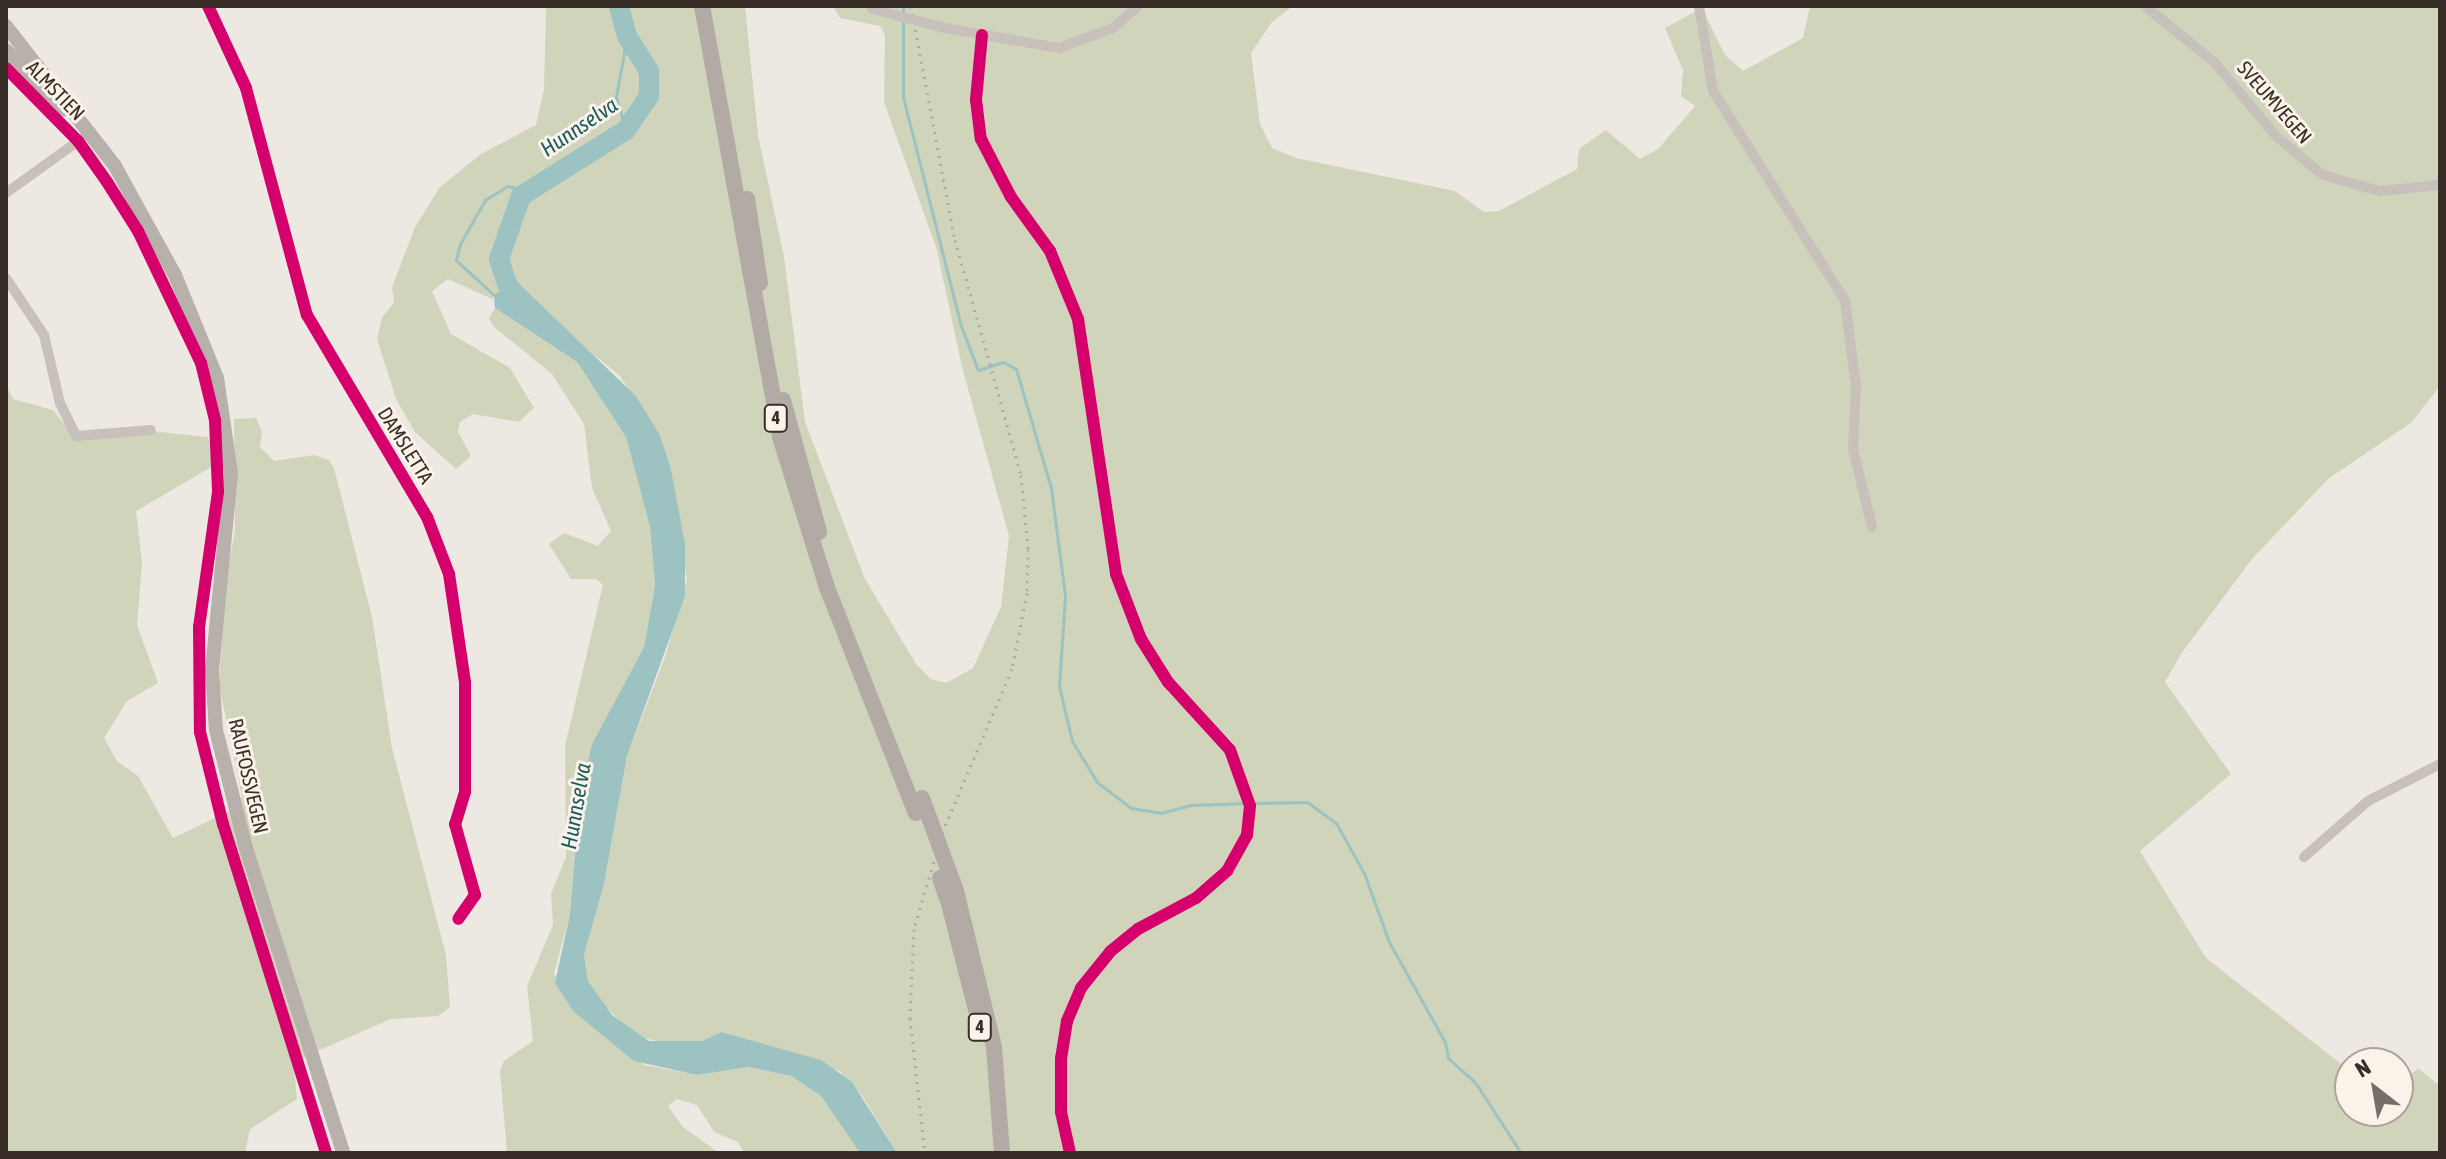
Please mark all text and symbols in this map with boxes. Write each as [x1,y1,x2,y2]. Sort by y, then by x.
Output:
street label: ALMSTIEN [22,55,90,125]
street label: SVEUMVEGEN [2233,56,2317,148]
water label: Hunnselva [535,92,623,162]
street label: DAMSLETTA [373,402,439,488]
road number: 4 [762,404,790,432]
street label: RAUFOSSVEGEN [224,716,274,836]
water label: Hunnselva [555,761,597,851]
road number: 4 [966,1013,994,1041]
north arrow [2334,1047,2414,1127]
text: N [2350,1054,2375,1083]

